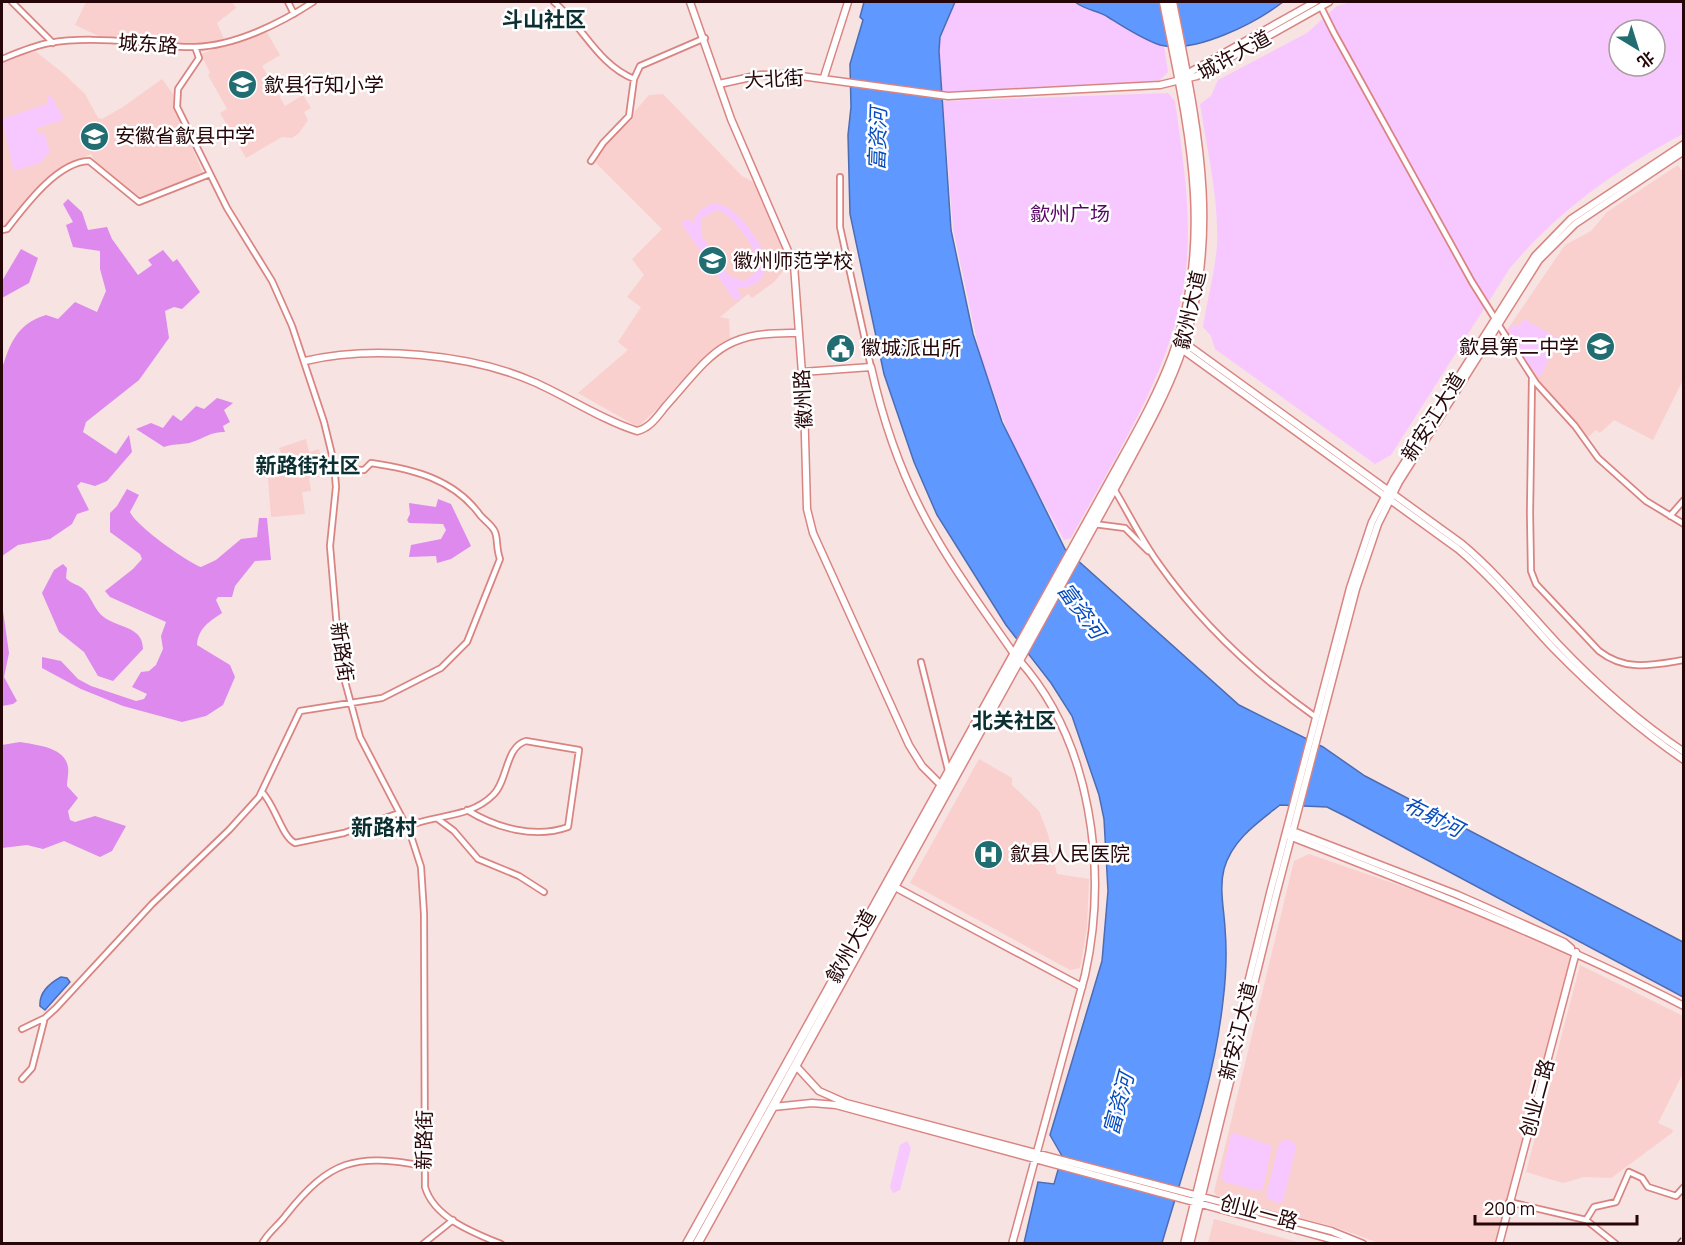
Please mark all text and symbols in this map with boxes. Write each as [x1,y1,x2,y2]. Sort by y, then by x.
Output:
district label: 斗山社区 [502,5,586,33]
north arrow [1607,18,1667,78]
street label: 城许大道 [1192,23,1275,86]
street label: 城东路 [117,28,179,59]
text: 北 [1633,46,1659,73]
street label: 大北街 [743,63,805,94]
school or university icon: 歙县行知小学 [227,69,259,101]
place label: 歙县行知小学 [264,71,384,98]
water label: 富资河 [862,103,892,171]
school or university icon: 安徽省歙县中学 [78,120,110,152]
place label: 安徽省歙县中学 [115,122,255,149]
park label: 歙州广场 [1030,200,1110,227]
school or university icon: 徽州师范学校 [696,245,728,277]
place label: 徽州师范学校 [733,247,853,274]
street label: 歙州大道 [1167,268,1212,352]
school or university icon: 歙县第二中学 [1584,331,1616,363]
public building icon: 徽城派出所 [824,332,856,364]
place label: 歙县第二中学 [1459,333,1579,360]
place label: 徽城派出所 [861,334,961,361]
street label: 新安江大道 [1395,367,1471,466]
street label: 徽州路 [787,368,818,430]
district label: 新路街社区 [256,451,361,479]
water label: 富资河 [1052,577,1114,647]
street label: 新路街 [325,620,360,684]
district label: 北关社区 [972,706,1056,734]
water label: 布射河 [1399,789,1471,845]
district label: 新路村 [351,812,417,842]
hospital icon: 歙县人民医院 [973,838,1005,870]
place label: 歙县人民医院 [1010,840,1130,867]
street label: 歙州大道 [819,904,882,987]
street label: 新安江大道 [1212,979,1263,1083]
street label: 创业二路 [1513,1056,1560,1140]
water label: 富资河 [1096,1066,1141,1138]
street label: 新路街 [409,1110,438,1170]
street label: 创业一路 [1217,1188,1301,1235]
scale bar [1475,1188,1637,1226]
text: 200 m [1484,1196,1535,1220]

